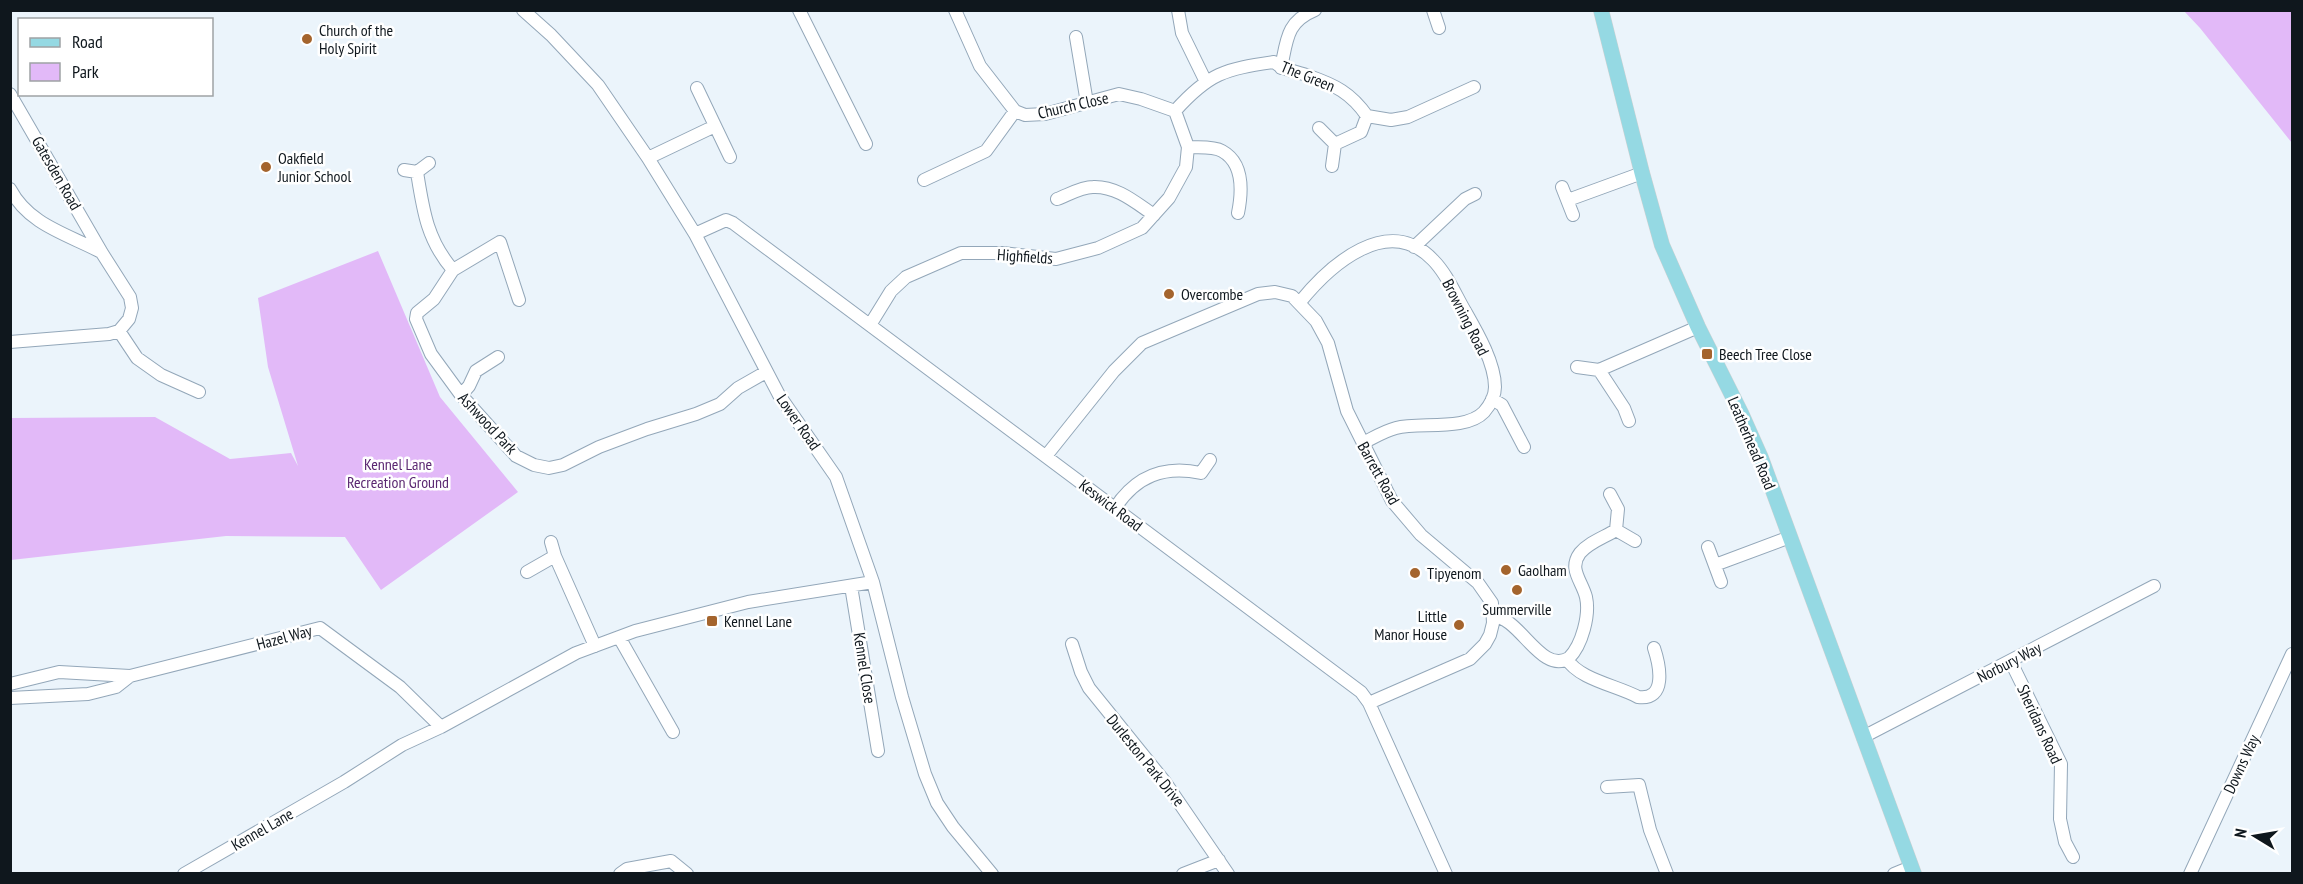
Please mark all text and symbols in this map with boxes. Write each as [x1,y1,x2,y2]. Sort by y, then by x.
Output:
legend [18,18,213,96]
place label: Church of the Holy Spirit [319,20,393,58]
text: Road [72,30,103,53]
marker: Church of the Holy Spirit [300,32,314,46]
street label: The Green [1278,56,1338,96]
text: Park [72,60,99,83]
street label: Church Close [1036,87,1110,123]
street label: Gatesden Road [28,133,86,213]
place label: Oakfield Junior School [277,148,351,186]
marker: Oakfield Junior School [259,160,273,174]
street label: Highfields [997,244,1053,268]
street label: Browning Road [1438,275,1494,359]
place label: Overcombe [1181,284,1243,304]
marker: Overcombe [1162,287,1176,301]
place label: Beech Tree Close [1719,344,1812,364]
marker: Beech Tree Close [1700,347,1714,361]
street label: Ashwood Park [454,388,522,459]
street label: Lower Road [773,390,825,454]
street label: Leatherhead Road [1723,394,1781,493]
street label: Barrett Road [1354,438,1404,508]
park label: Kennel Lane Recreation Ground [347,454,449,492]
street label: Keswick Road [1075,475,1147,535]
place label: Gaolham [1518,560,1567,580]
place label: Tipyenom [1427,563,1481,583]
marker: Gaolham [1499,563,1513,577]
marker: Tipyenom [1408,566,1422,580]
marker: Summerville [1510,583,1524,597]
place label: Summerville [1482,599,1552,619]
place label: Little Manor House [1374,606,1447,644]
place label: Kennel Lane [724,611,792,631]
marker: Kennel Lane [705,614,719,628]
marker: Little Manor House [1452,618,1466,632]
street label: Hazel Way [254,620,314,654]
street label: Kennel Close [850,631,880,705]
street label: Norbury Way [1973,637,2045,687]
street label: Sheridans Road [2013,681,2067,767]
street label: Durleston Park Drive [1103,710,1189,810]
street label: Downs Way [2219,731,2263,797]
street label: Kennel Lane [228,803,296,855]
north arrow [2225,806,2285,866]
text: N [2230,827,2251,839]

